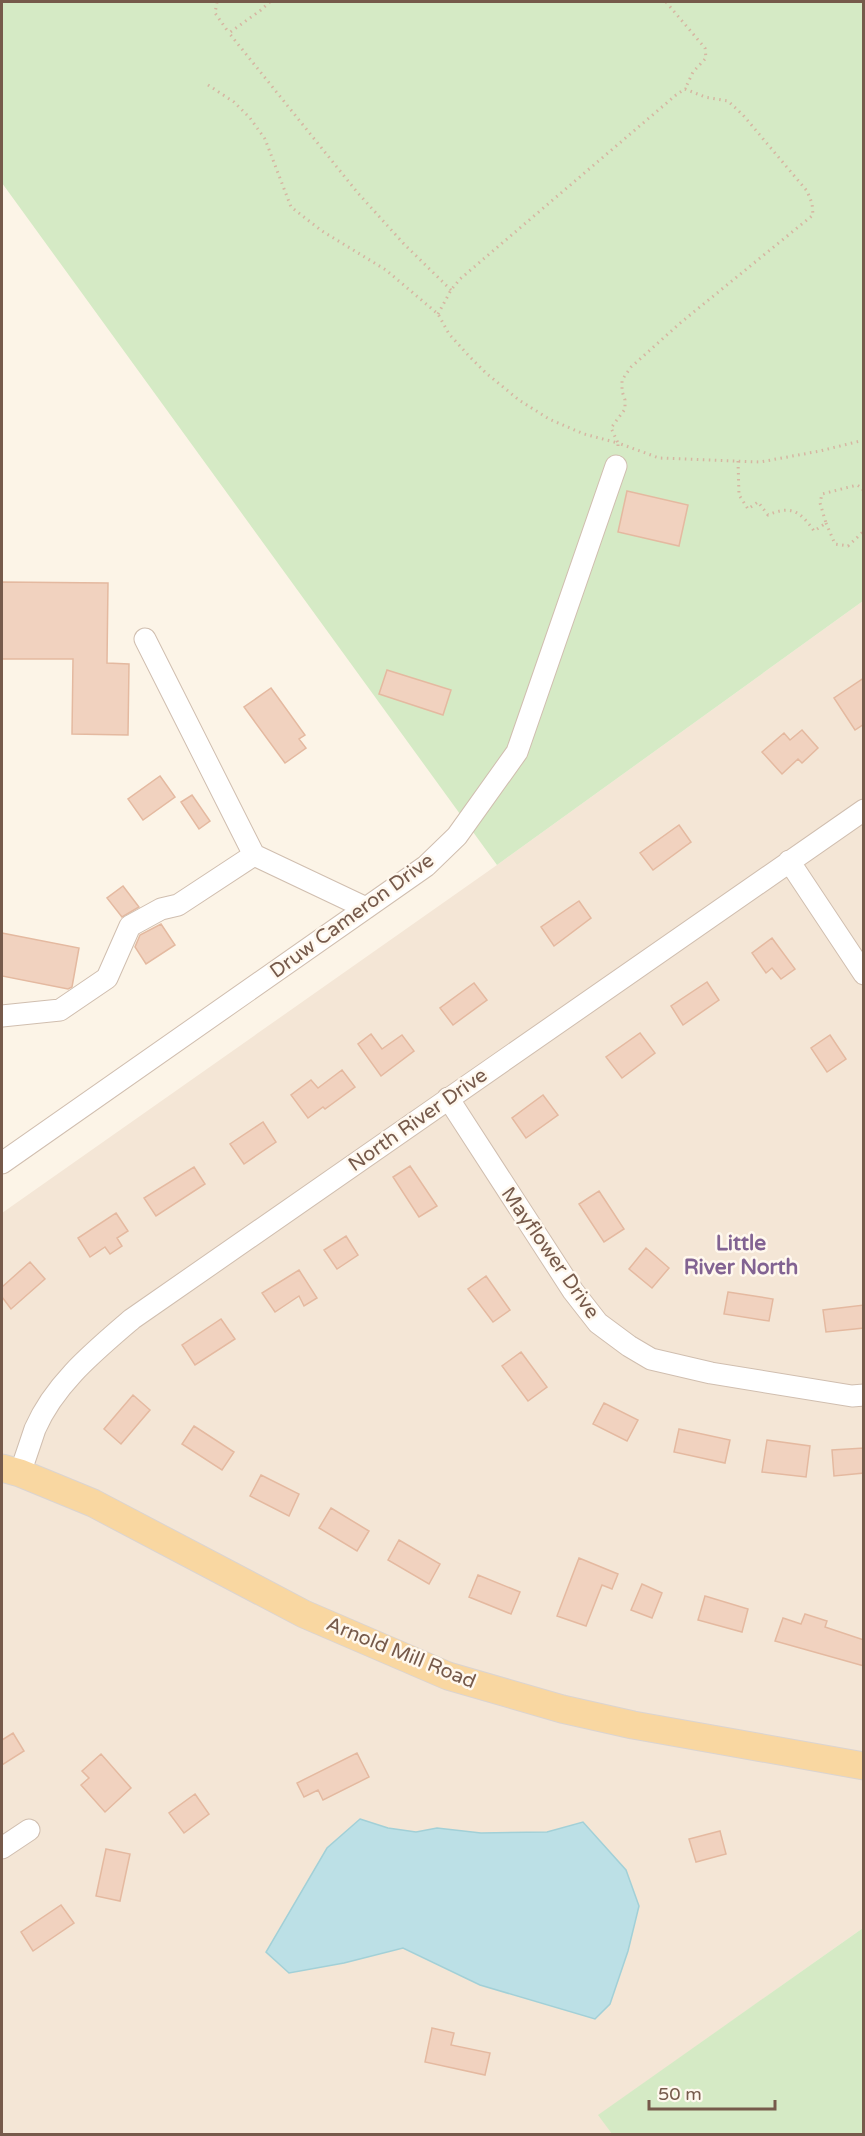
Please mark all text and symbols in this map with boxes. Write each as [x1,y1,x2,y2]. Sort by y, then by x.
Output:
street label: Druw Cameron Drive [265,848,439,984]
street label: North River Drive [344,1063,492,1177]
street label: Mayflower Drive [496,1183,604,1323]
district label: Little River North [684,1231,798,1280]
street label: Arnold Mill Road [323,1612,479,1694]
scale bar [649,2073,775,2111]
text: 50 m [658,2083,702,2105]

